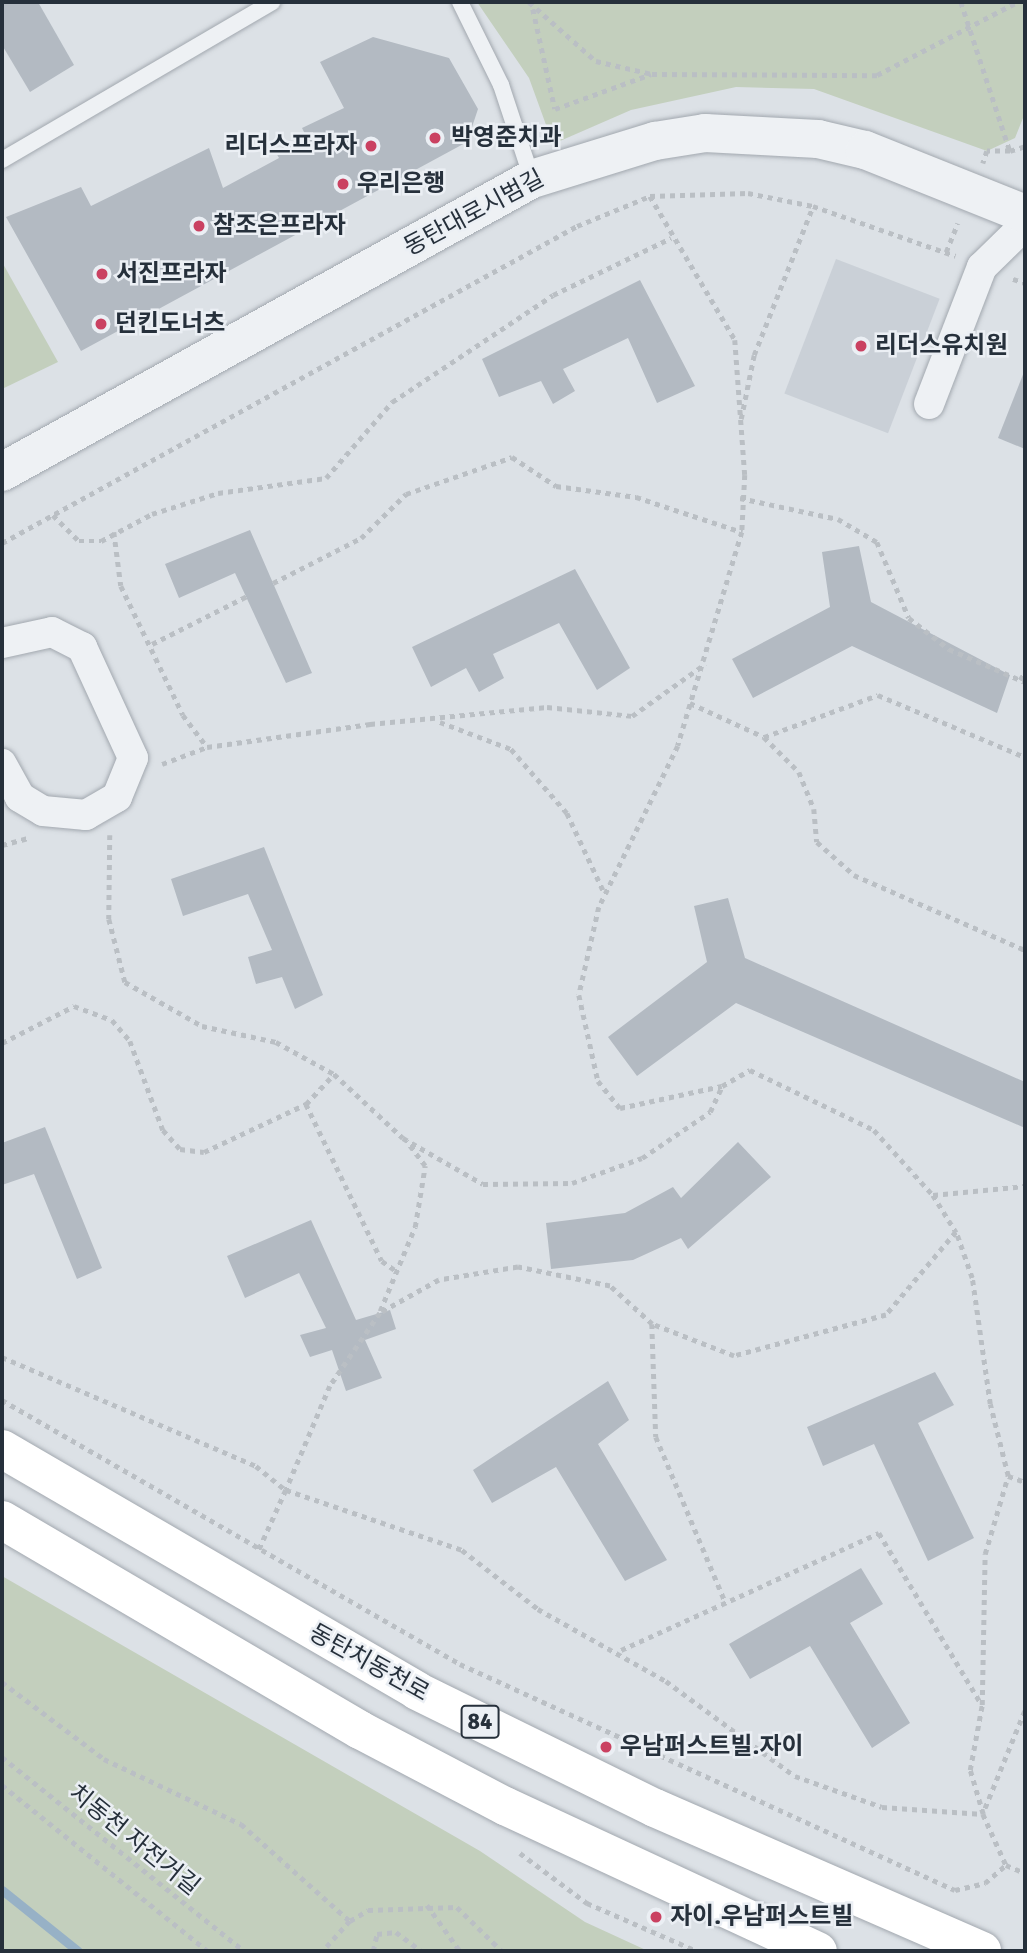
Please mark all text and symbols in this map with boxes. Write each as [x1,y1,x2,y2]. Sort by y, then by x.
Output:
place label: 박영준치과 [451,124,561,152]
marker: 박영준치과 [425,128,445,148]
place label: 리더스프라자 [225,132,357,160]
marker: 리더스프라자 [363,138,379,154]
street label: 동탄대로시범길 [399,164,549,262]
place label: 우리은행 [357,170,445,198]
marker: 우리은행 [335,176,351,192]
place label: 참조은프라자 [213,212,345,240]
marker: 참조은프라자 [191,218,207,234]
place label: 서진프라자 [116,260,226,288]
marker: 서진프라자 [94,266,110,282]
place label: 던킨도너츠 [115,310,225,338]
marker: 던킨도너츠 [93,316,109,332]
place label: 리더스유치원 [875,332,1007,360]
marker: 리더스유치원 [853,338,869,354]
street label: 동탄치동천로 [304,1618,434,1708]
road number: 84 [459,1702,501,1742]
place label: 우남퍼스트빌.자이 [620,1733,804,1761]
marker: 우남퍼스트빌.자이 [598,1739,614,1755]
street label: 치동천 자전거길 [63,1779,205,1901]
place label: 자이.우남퍼스트빌 [670,1903,854,1931]
marker: 자이.우남퍼스트빌 [648,1909,664,1925]

